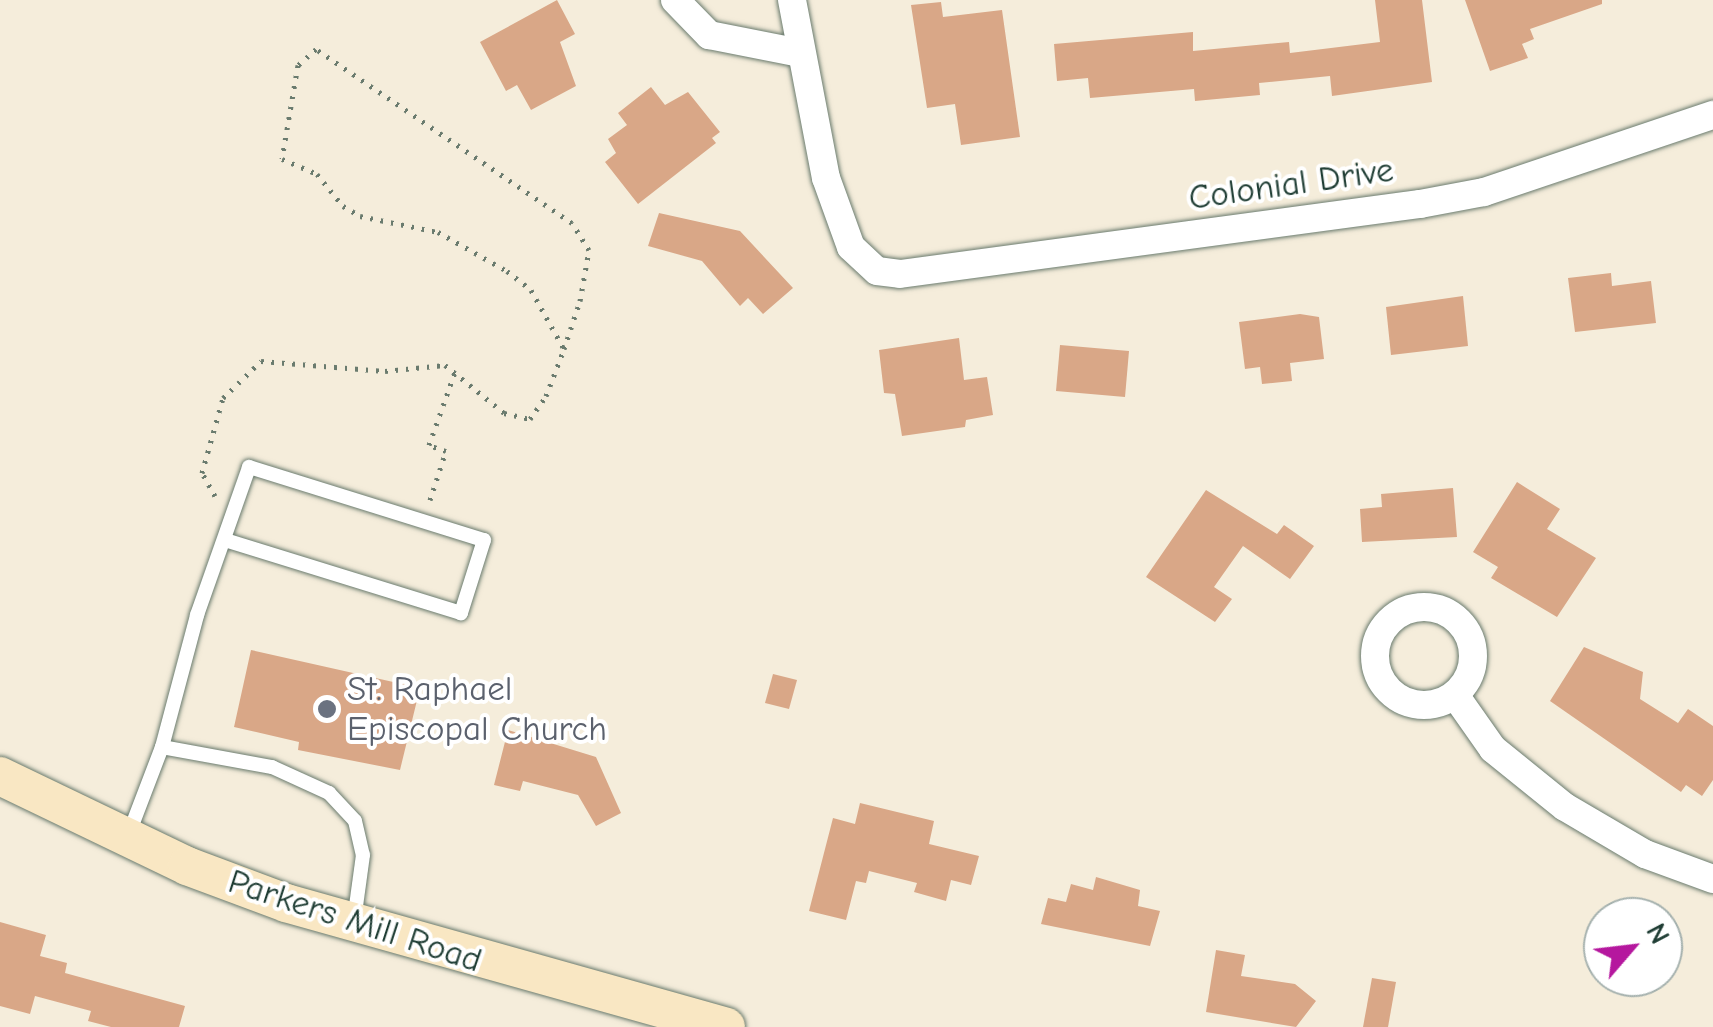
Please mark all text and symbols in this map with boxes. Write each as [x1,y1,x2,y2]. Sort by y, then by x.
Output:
street label: Colonial Drive [1186,149,1396,219]
place label: St. Raphael Episcopal Church [347,668,607,750]
marker: St. Raphael Episcopal Church [316,698,338,720]
street label: Parkers Mill Road [223,860,487,982]
north arrow [1583,897,1683,997]
text: N [1639,918,1676,949]

